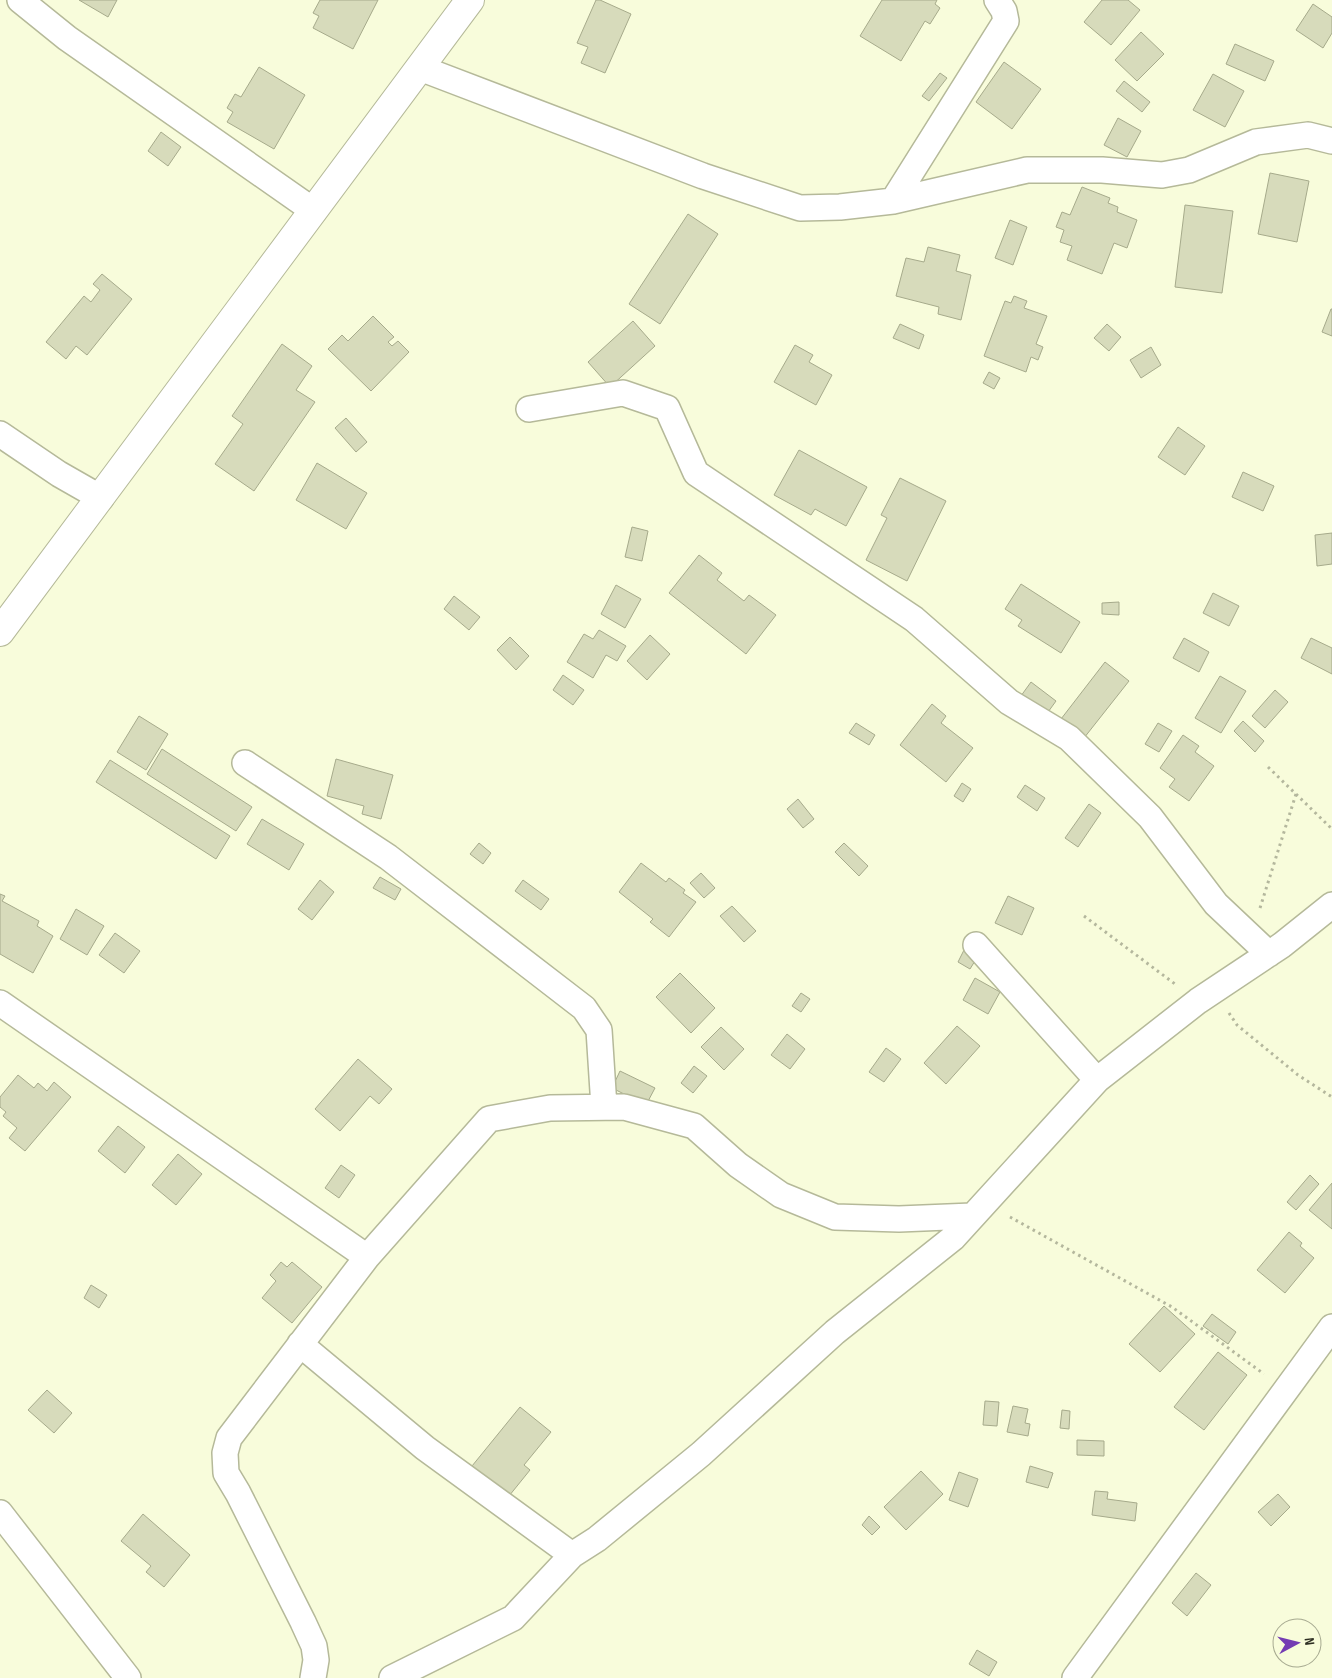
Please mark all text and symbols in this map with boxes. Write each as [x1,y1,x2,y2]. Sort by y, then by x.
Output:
north arrow [1272,1618,1322,1668]
text: N [1301,1637,1318,1646]

